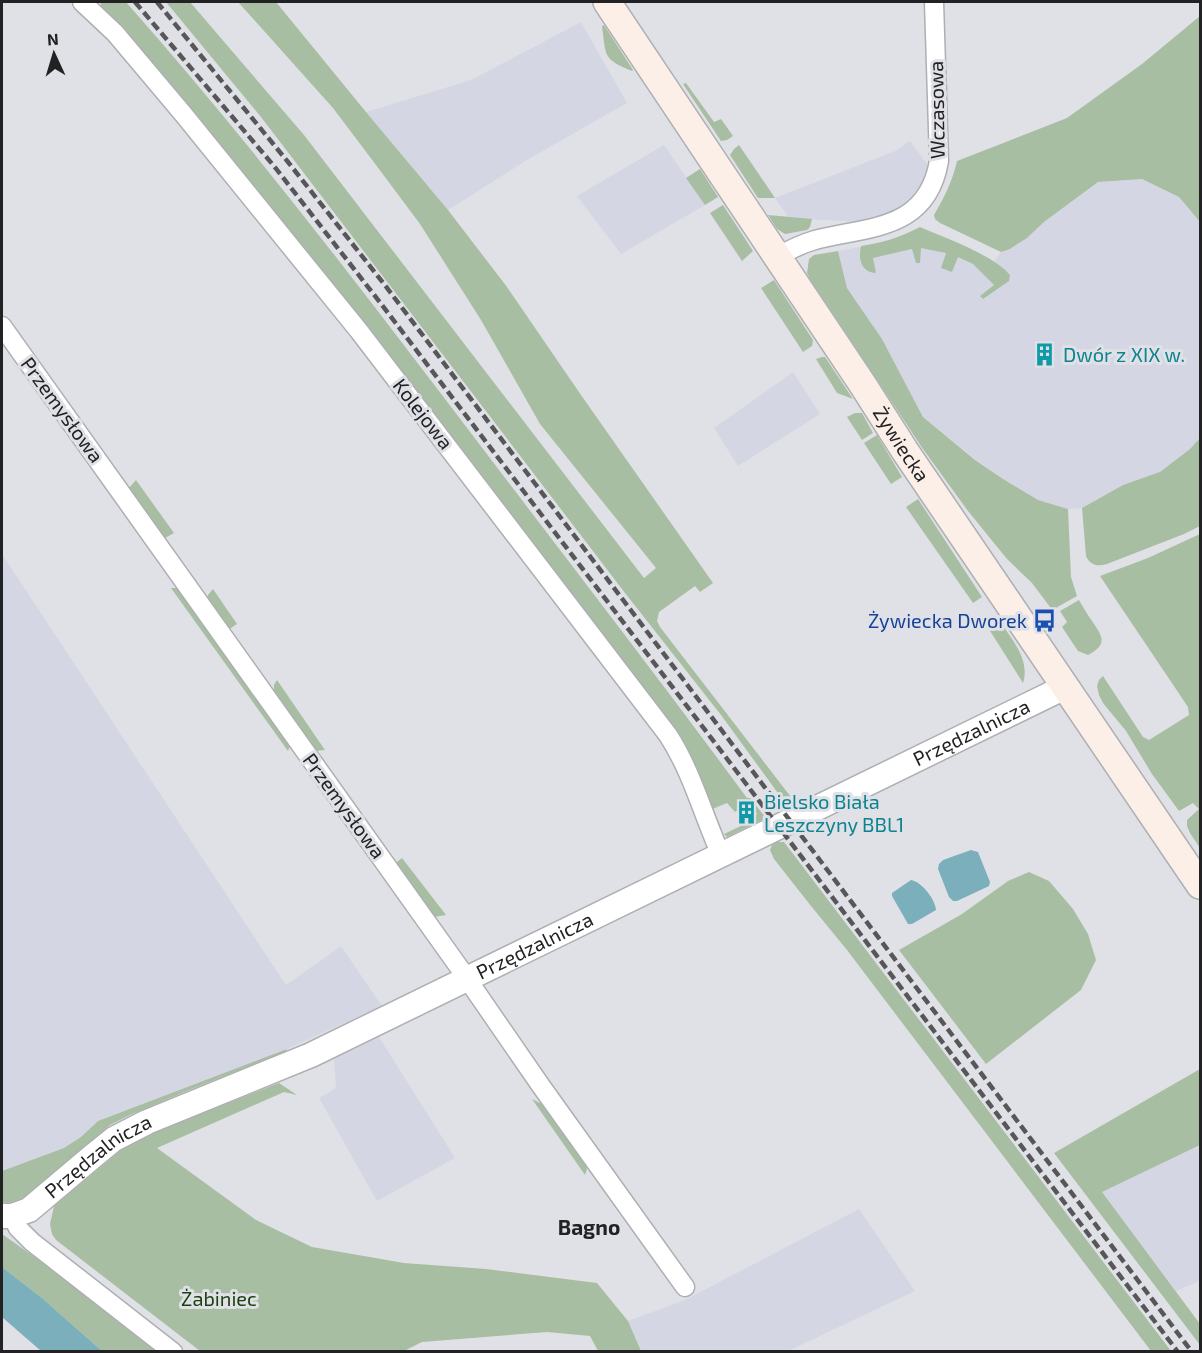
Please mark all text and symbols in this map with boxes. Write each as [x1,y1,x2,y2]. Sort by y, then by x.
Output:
north arrow [24,24,84,84]
text: N [46,29,59,48]
street label: Wczasowa [923,61,949,159]
building icon: Dwór z XIX w. [1032,342,1058,368]
place label: Dwór z XIX w. [1063,342,1185,366]
street label: Przemysłowa [17,352,109,467]
street label: Kolejowa [389,373,459,454]
street label: Żywiecka [869,402,935,486]
place label: Żywiecka Dworek [868,608,1027,632]
bus stop icon: Żywiecka Dworek [1032,608,1058,634]
street label: Przędzalnicza [909,693,1033,770]
street label: Przemysłowa [299,748,391,863]
place label: Bielsko Biała Leszczyny BBL1 [764,789,904,836]
building icon: Bielsko Biała Leszczyny BBL1 [733,800,759,826]
street label: Przędzalnicza [472,906,597,984]
street label: Przędzalnicza [39,1109,155,1203]
district label: Bagno [558,1214,620,1239]
park label: Żabiniec [181,1286,257,1310]

